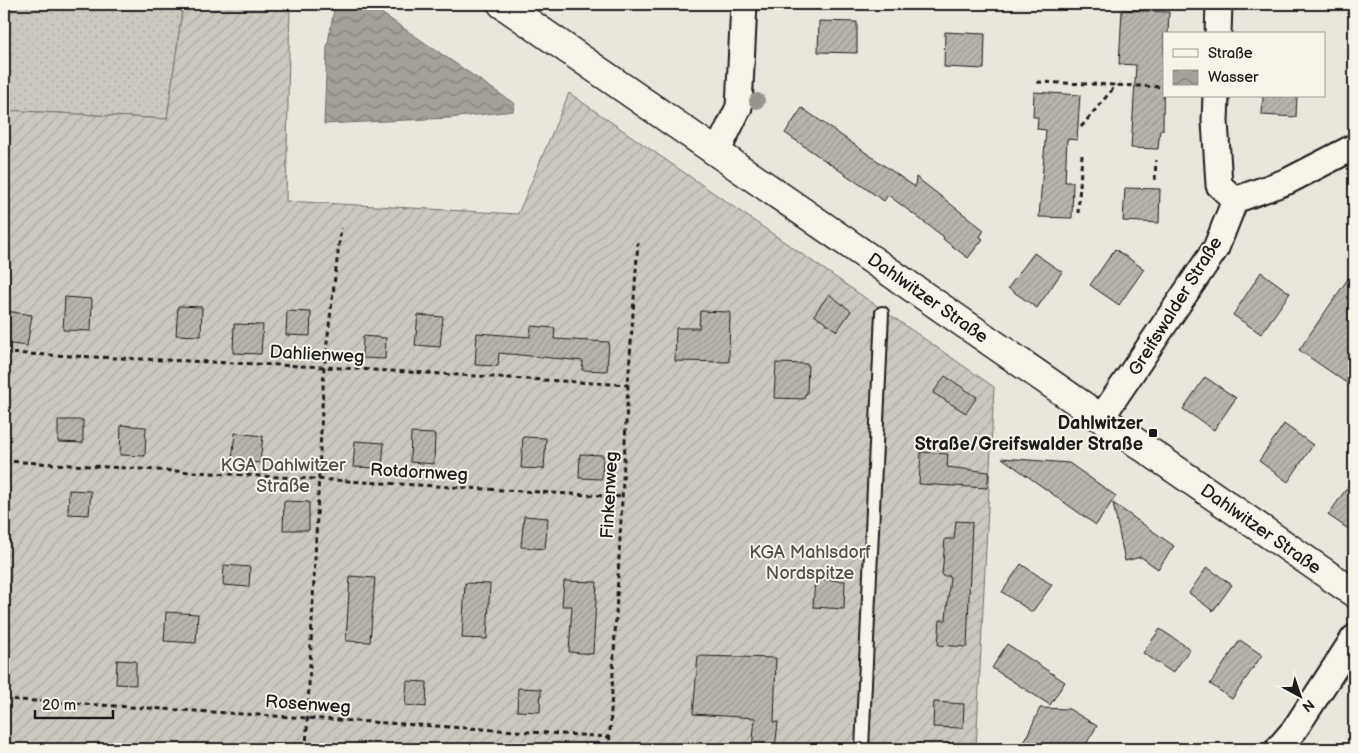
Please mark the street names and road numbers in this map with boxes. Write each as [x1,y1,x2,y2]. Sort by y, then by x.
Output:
street label: Greifswalder Straße [1124,233,1227,380]
street label: Dahlwitzer Straße [863,249,992,348]
street label: Dahlienweg [269,342,365,367]
street label: Finkenweg [597,451,622,539]
street label: Rotdornweg [370,459,468,486]
street label: Dahlwitzer Straße [1196,480,1325,579]
street label: Rosenweg [265,691,351,718]

